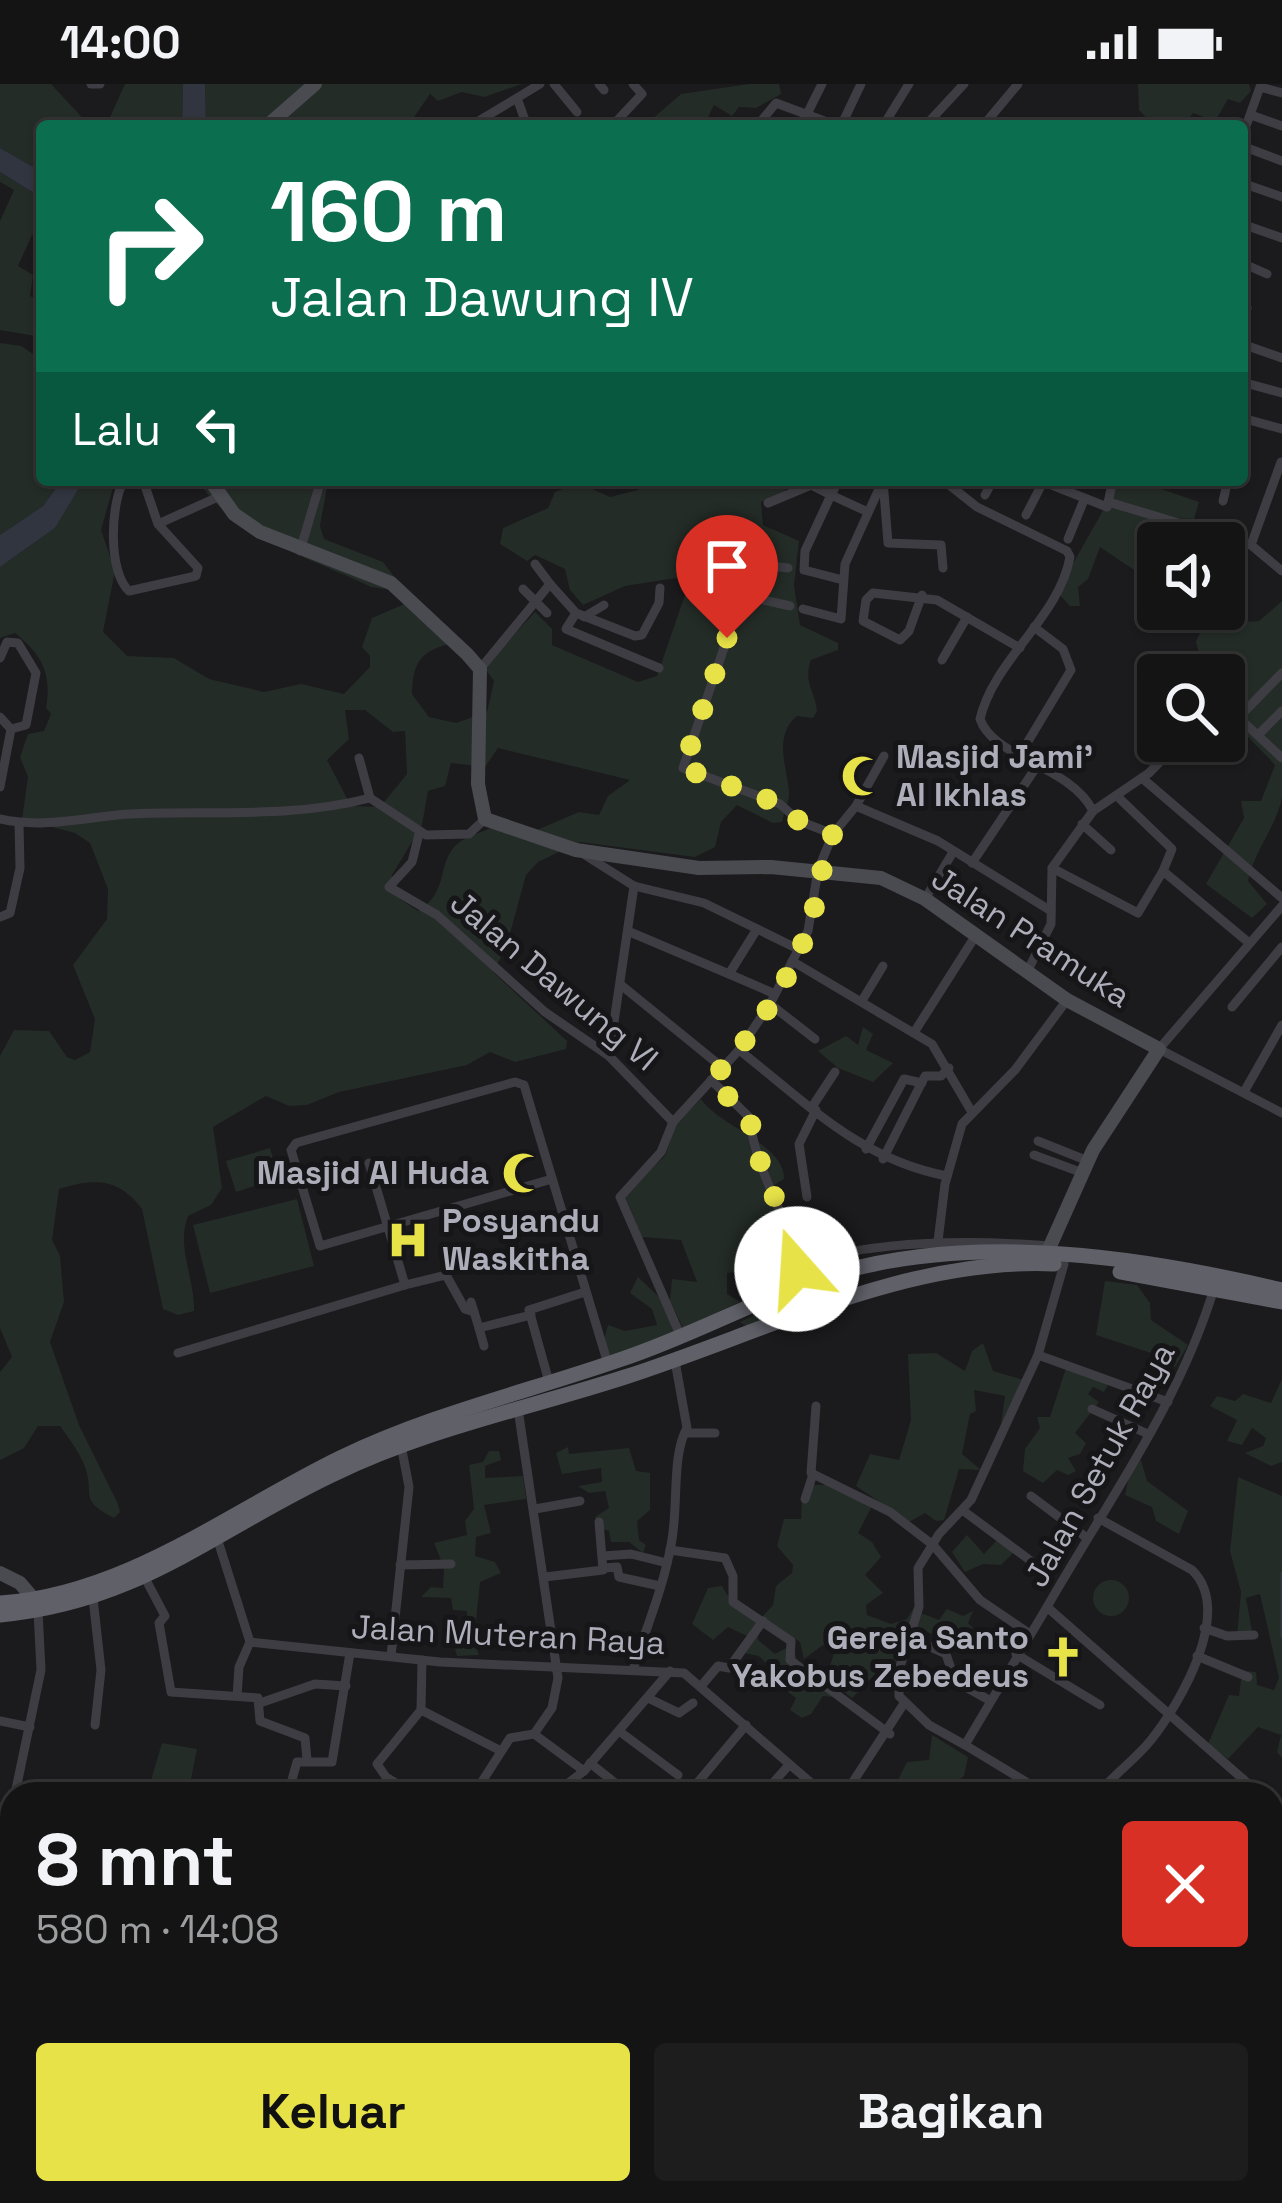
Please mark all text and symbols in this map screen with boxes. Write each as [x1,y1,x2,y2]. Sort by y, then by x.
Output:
text: 14:00 [60,14,181,71]
text: 160 m [270,158,507,266]
icon: right [72,168,228,324]
text: Jalan Dawung IV [270,263,694,332]
icon: left [185,396,251,462]
text: Lalu [72,401,161,458]
pin [676,515,778,638]
map controls [1137,522,1245,762]
button: sound [1137,522,1245,630]
icon: arrive [694,533,760,599]
button: search [1137,654,1245,762]
place label: Masjid Jami' Al Ikhlas [896,736,1093,816]
mosque icon: Masjid Jami' Al Ikhlas [839,753,885,799]
street label: Jalan Pramuka [924,857,1138,1017]
street label: Jalan Dawung VI [441,882,667,1080]
mosque icon: Masjid Al Huda [500,1150,546,1196]
place label: Masjid Al Huda [257,1152,489,1194]
place label: Posyandu Waskitha [442,1200,600,1280]
position arrow [734,1206,860,1332]
hospital icon: Posyandu Waskitha [385,1217,431,1263]
street label: Jalan Setuk Raya [1016,1336,1184,1594]
street label: Jalan Muteran Raya [350,1606,666,1664]
place label: Gereja Santo Yakobus Zebedeus [732,1617,1029,1697]
church icon: Gereja Santo Yakobus Zebedeus [1040,1634,1086,1680]
text: 8 mnt [36,1814,235,1906]
button: close [1122,1821,1248,1947]
text: 580 m · 14:08 [36,1905,279,1954]
button: Keluar [36,2043,630,2181]
button: Bagikan [654,2043,1248,2181]

